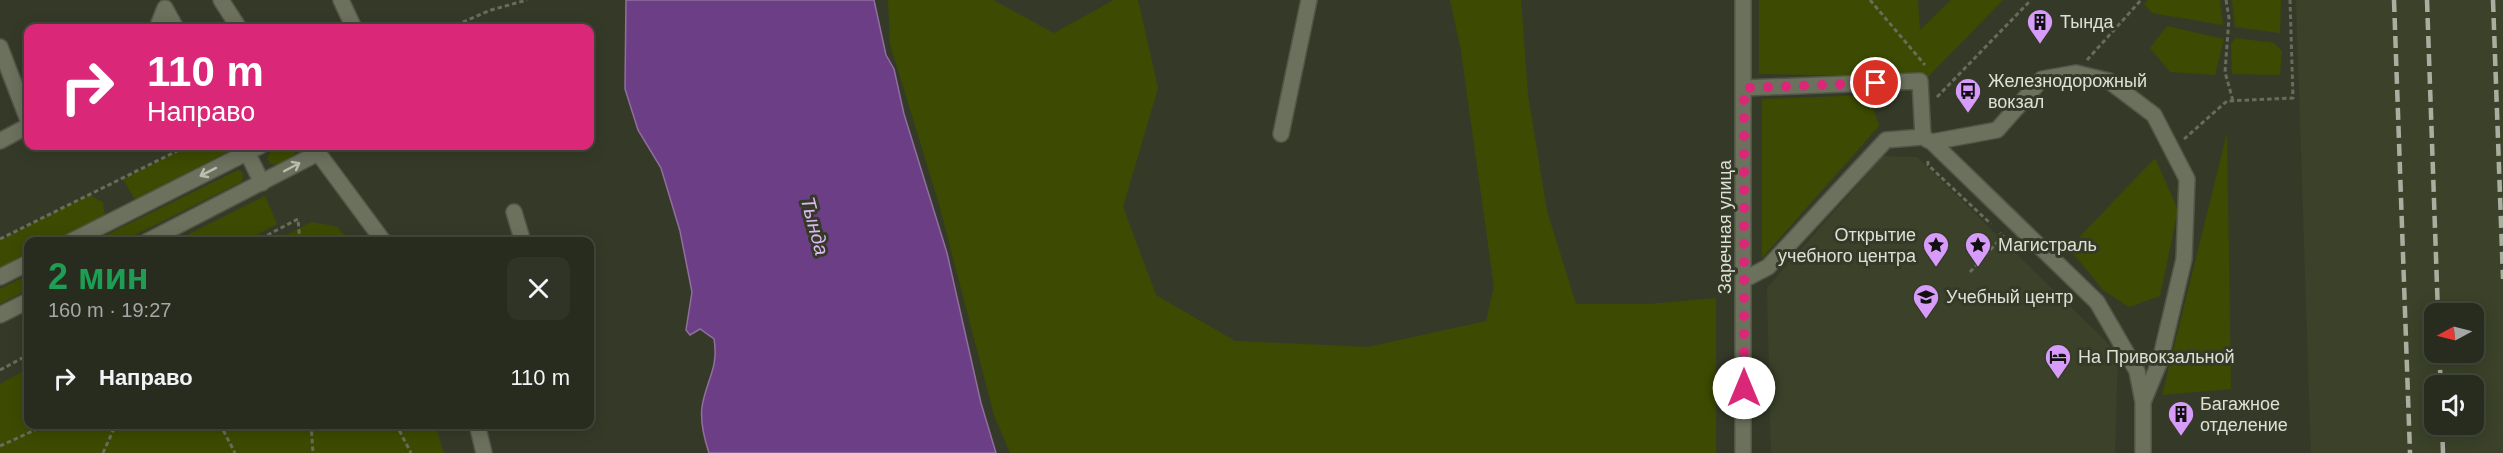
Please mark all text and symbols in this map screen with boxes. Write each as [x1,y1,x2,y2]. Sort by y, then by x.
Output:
building icon: Тында [2025,7,2055,45]
place label: Тында [2060,12,2115,32]
icon: right [48,48,126,126]
text: 110 m [147,48,264,95]
pin [1850,57,1901,108]
icon: arrive [1859,66,1892,99]
place label: Железнодорожный вокзал [1988,71,2147,112]
bus stop icon: Железнодорожный вокзал [1953,76,1983,114]
text: Направо [147,97,255,127]
street label: Заречная улица [1715,159,1735,294]
one-way arrow [283,161,300,173]
one-way arrow [199,167,217,178]
water label: Тында [797,194,833,258]
place label: Открытие учебного центра [1778,225,1917,266]
place icon: Открытие учебного центра [1921,230,1951,268]
place icon: Магистраль [1963,230,1993,268]
place label: Магистраль [1998,235,2097,255]
text: 2 мин [48,256,149,297]
button: close [507,257,570,320]
school or university icon: Учебный центр [1911,282,1941,320]
place label: Учебный центр [1946,287,2073,307]
text: 160 m · 19:27 [48,299,171,321]
north arrow [2424,303,2484,363]
map controls [2424,303,2484,435]
hotel icon: На Привокзальной [2043,342,2073,380]
place label: На Привокзальной [2078,347,2235,367]
position arrow [1712,356,1776,420]
icon: right [48,362,81,395]
text: Направо [99,365,193,390]
text: 110 m [510,365,570,390]
button: sound [2424,375,2484,435]
place label: Багажное отделение [2200,394,2288,435]
building icon: Багажное отделение [2166,399,2196,437]

